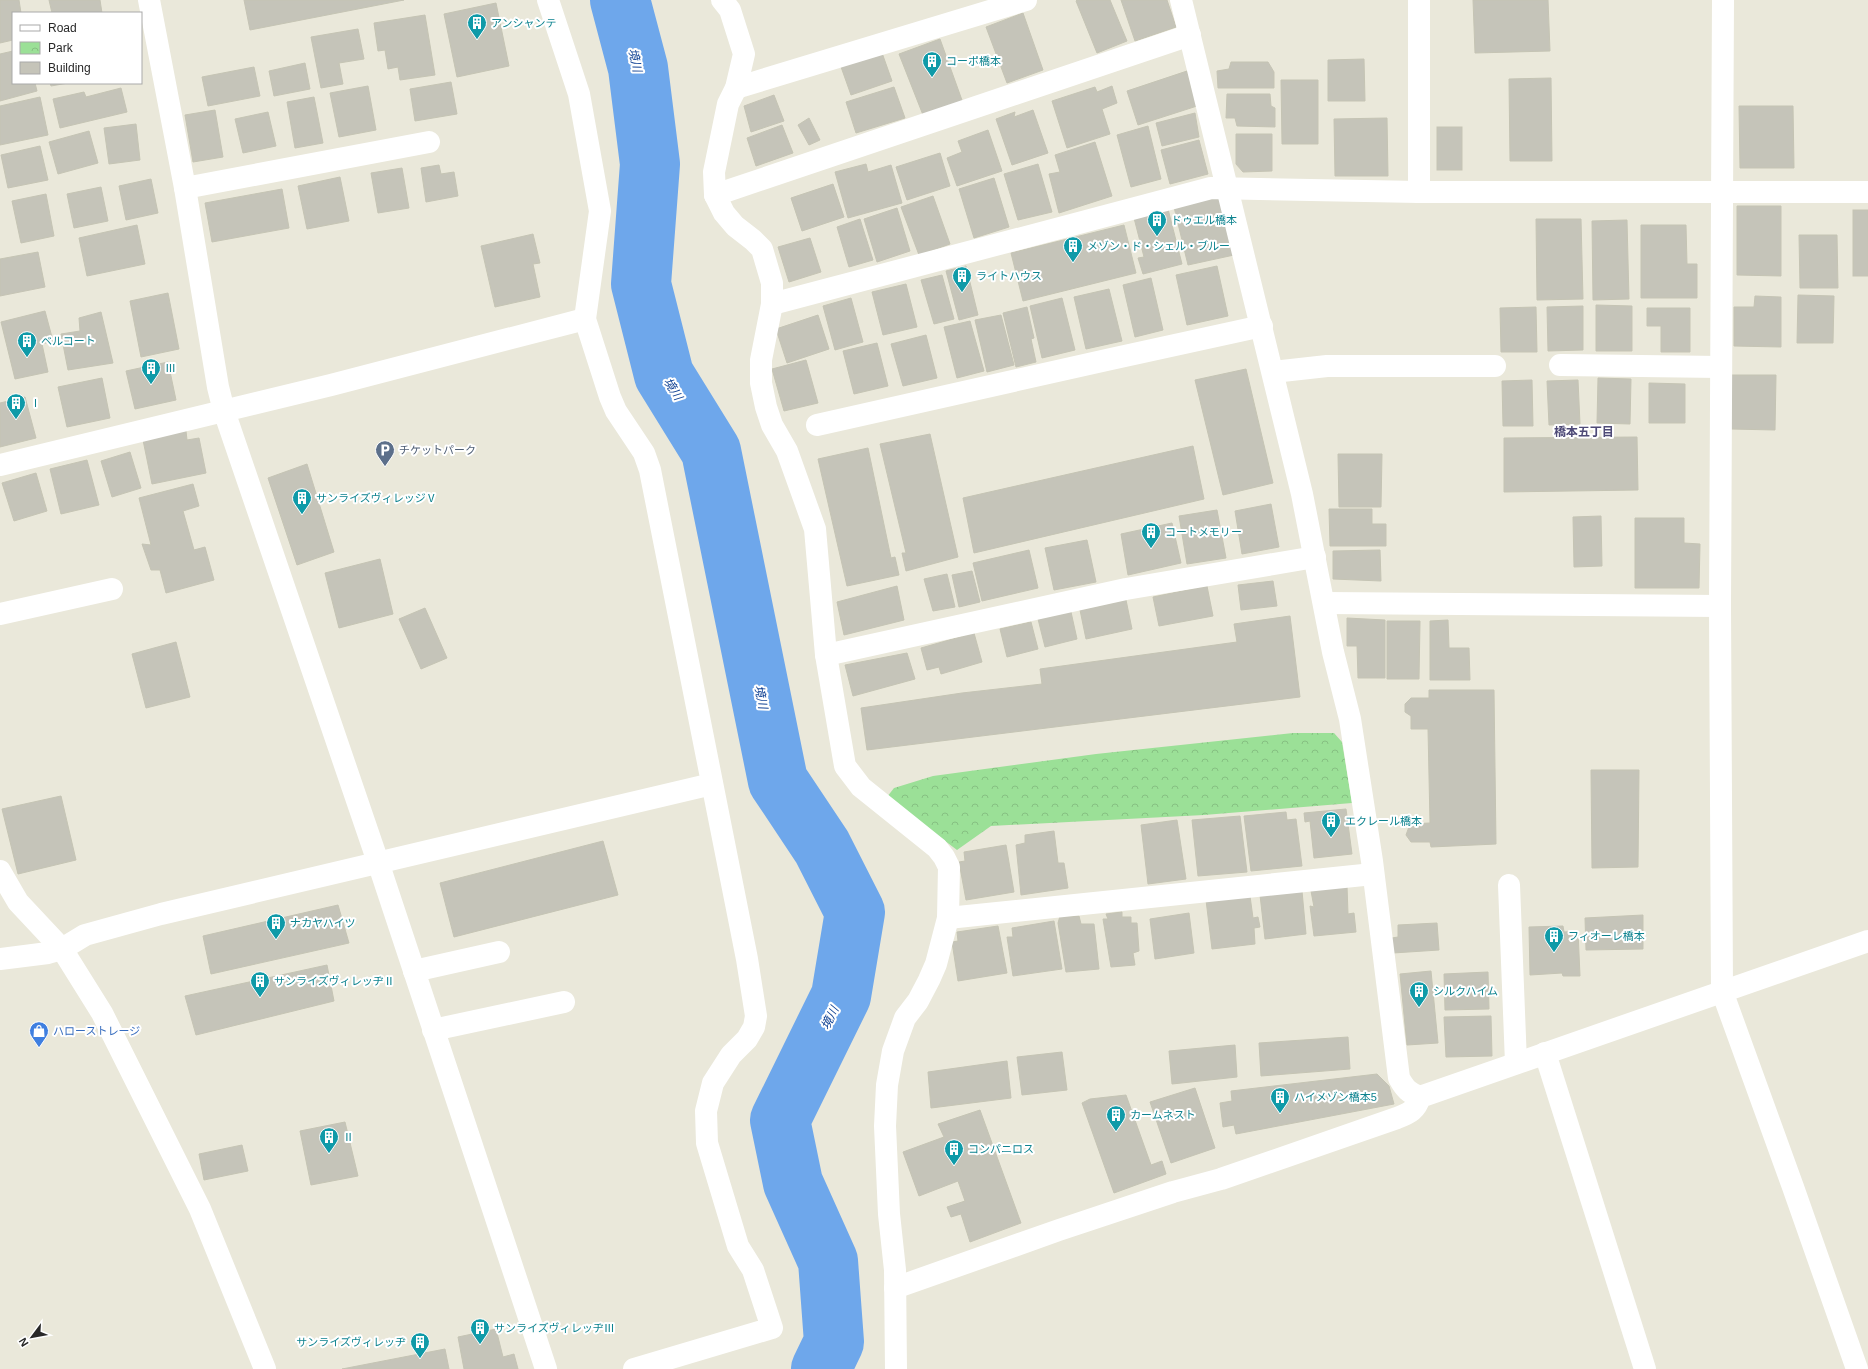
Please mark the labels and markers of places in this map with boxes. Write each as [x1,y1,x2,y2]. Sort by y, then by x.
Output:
building icon: アンシャンテ [466,12,488,40]
place label: アンシャンテ [491,17,557,29]
building icon: コーポ橋本 [921,50,943,78]
place label: コーポ橋本 [946,55,1001,67]
building icon: ドゥエル橋本 [1146,209,1168,237]
place label: ドゥエル橋本 [1171,214,1237,226]
building icon: メゾン・ド・シェル・ブルー [1062,235,1084,263]
place label: メゾン・ド・シェル・ブルー [1087,240,1230,252]
building icon: ライトハウス [951,265,973,293]
place label: ライトハウス [976,270,1042,282]
building icon: ベルコート [16,330,38,358]
place label: ベルコート [41,335,96,347]
building icon: Ⅲ [140,357,162,385]
place label: Ⅲ [165,362,176,374]
building icon: Ⅰ [5,392,27,420]
place label: Ⅰ [30,397,41,409]
parking icon: チケットパーク [374,439,396,467]
place label: チケットパーク [399,444,476,456]
building icon: サンライズヴィレッジⅤ [291,487,313,515]
place label: サンライズヴィレッジⅤ [316,492,437,504]
building icon: コートメモリー [1140,521,1162,549]
place label: コートメモリー [1165,526,1242,538]
building icon: エクレール橋本 [1320,810,1342,838]
place label: エクレール橋本 [1345,815,1422,827]
building icon: ナカヤハイツ [265,912,287,940]
place label: ナカヤハイツ [290,917,356,929]
building icon: フィオーレ橋本 [1543,925,1565,953]
place label: フィオーレ橋本 [1568,930,1645,942]
building icon: サンライズヴィレッヂⅡ [249,970,271,998]
place label: サンライズヴィレッヂⅡ [274,975,395,987]
building icon: シルクハイム [1408,980,1430,1008]
place label: シルクハイム [1433,985,1498,997]
shop icon: ハローストレージ [28,1020,50,1048]
place label: ハローストレージ [53,1025,140,1037]
building icon: ハイメゾン橋本5 [1269,1086,1291,1114]
place label: ハイメゾン橋本5 [1294,1091,1377,1103]
building icon: カームネスト [1105,1104,1127,1132]
place label: カームネスト [1130,1109,1196,1121]
building icon: Ⅱ [318,1126,340,1154]
place label: Ⅱ [343,1131,354,1143]
building icon: コンパニロス [943,1138,965,1166]
place label: コンパニロス [968,1143,1034,1155]
building icon: サンライズヴィレッヂⅢ [469,1317,491,1345]
place label: サンライズヴィレッヂⅢ [494,1322,615,1334]
building icon: サンライズヴィレッヂ [409,1331,431,1359]
place label: サンライズヴィレッヂ [296,1336,406,1348]

